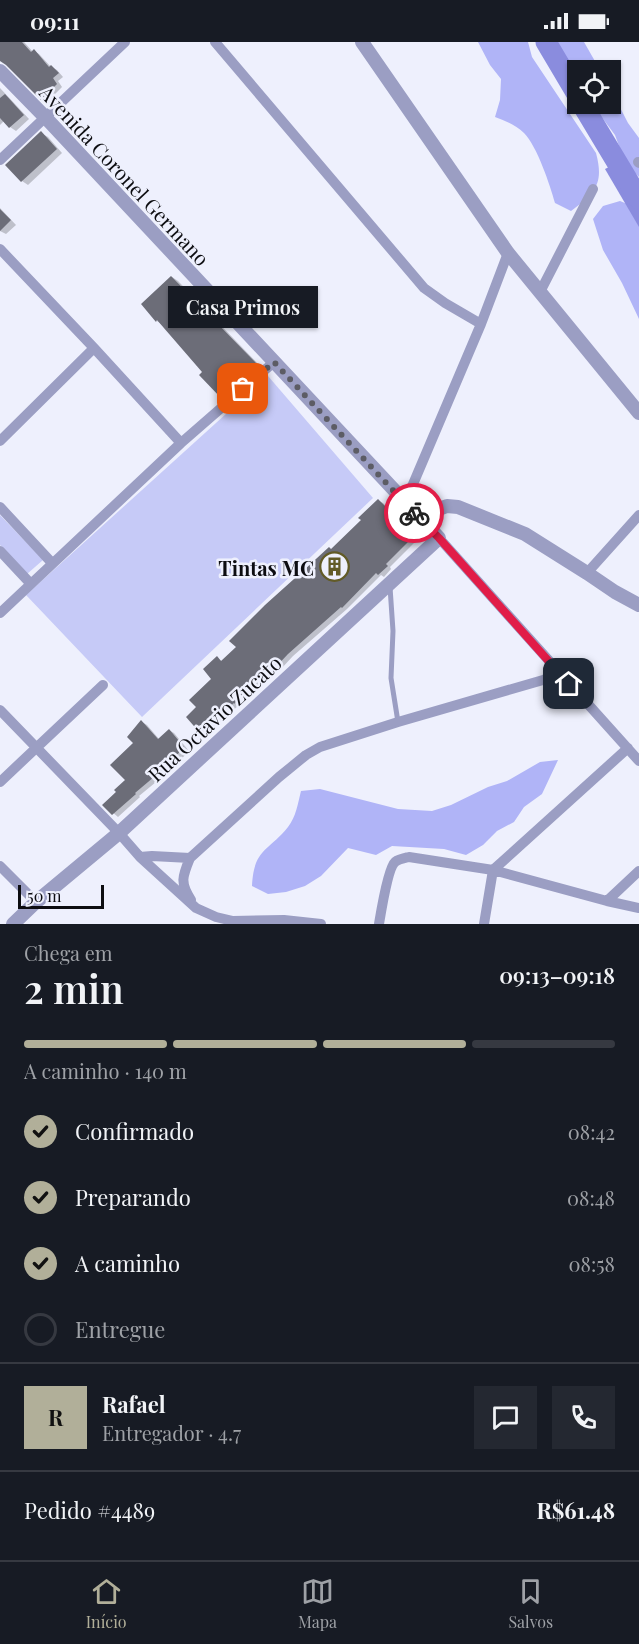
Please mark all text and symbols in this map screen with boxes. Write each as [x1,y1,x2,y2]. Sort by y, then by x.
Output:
text: 09:11 [30,6,80,36]
map controls [567,60,621,114]
button: locate [567,60,621,114]
street label: Avenida Coronel Germano [34,78,216,271]
callout: Casa Primos [168,287,318,329]
text: Casa Primos [186,293,300,320]
pin [217,363,268,414]
icon: bag [226,372,259,405]
courier [384,483,444,543]
icon: bike [398,497,431,530]
building icon: Tintas MC [319,551,351,583]
place label: Tintas MC [218,554,314,581]
street label: Rua Octavio Zucato [141,649,287,787]
pin [543,658,594,709]
icon: home [552,667,585,700]
scale bar [18,882,104,910]
text: 50 m [27,885,61,906]
text: Chega em [24,939,113,966]
text: 09:13–09:18 [499,960,615,990]
text: 2 min [24,962,124,1014]
text: A caminho · 140 m [24,1057,187,1084]
icon: check [24,1115,57,1148]
text: Confirmado [75,1116,194,1146]
text: 08:42 [568,1118,615,1145]
icon: check [24,1181,57,1214]
text: Preparando [75,1182,191,1212]
text: 08:48 [567,1184,615,1211]
icon: check [24,1247,57,1280]
text: A caminho [75,1248,180,1278]
text: 08:58 [569,1250,615,1277]
text: Entregue [75,1314,165,1344]
button: chat [474,1386,537,1449]
button: phone [552,1386,615,1449]
text: Rafael [102,1389,166,1419]
text: R [48,1402,63,1432]
text: Entregador · 4.7 [102,1419,241,1446]
text: Pedido #4489 [24,1495,155,1525]
text: R$61.48 [536,1495,615,1525]
tab: Início [86,1575,127,1632]
tab: Mapa [298,1575,337,1632]
tab: Salvos [508,1575,553,1632]

